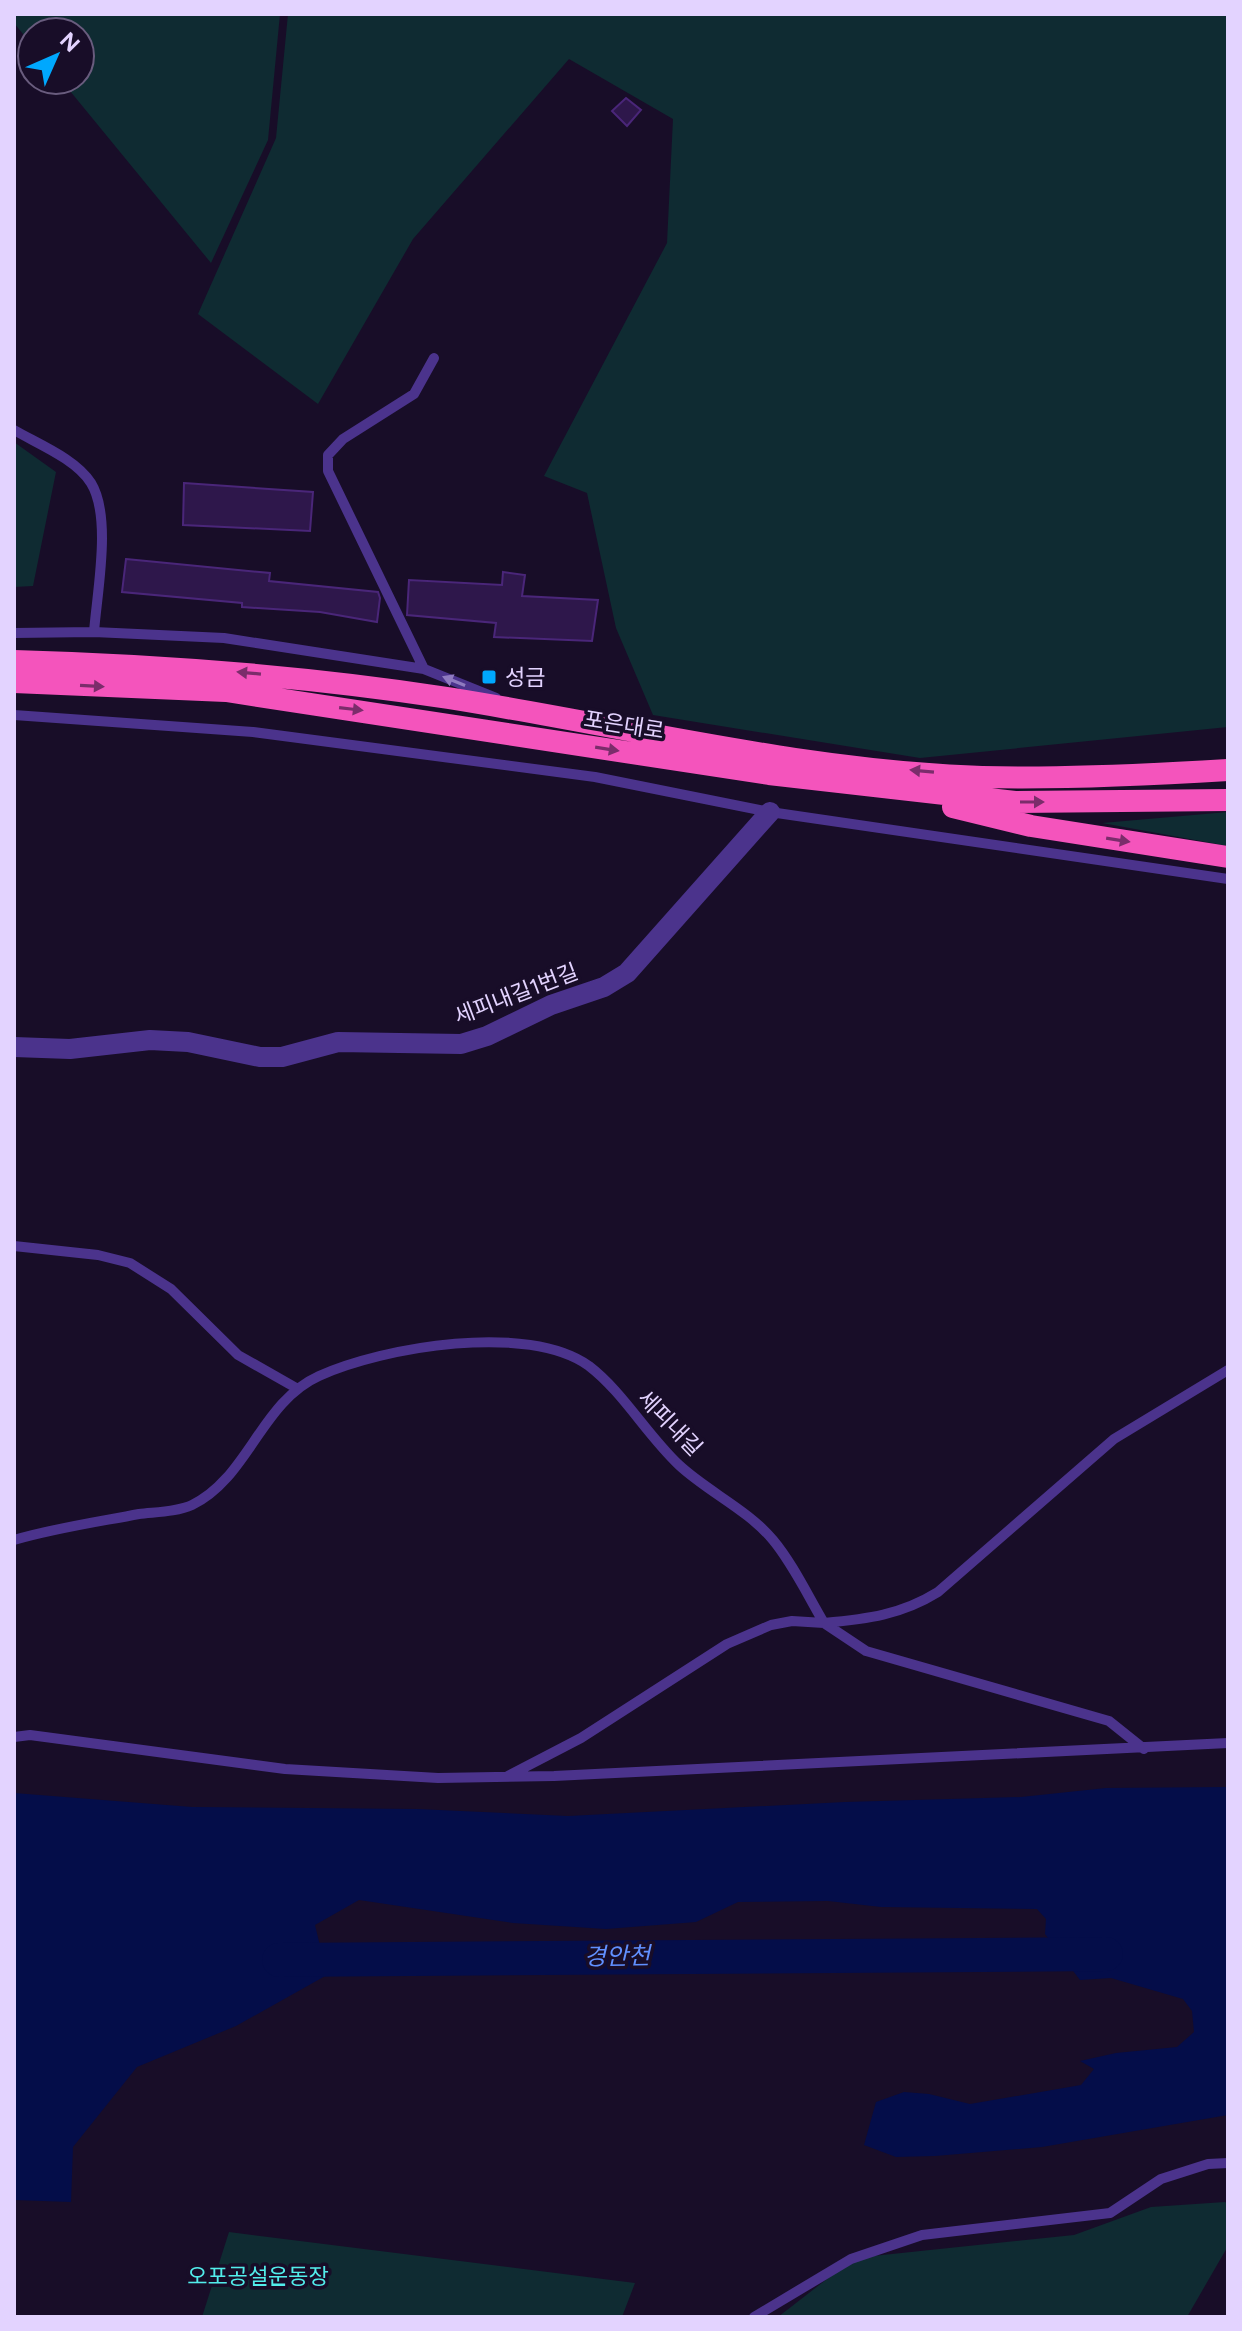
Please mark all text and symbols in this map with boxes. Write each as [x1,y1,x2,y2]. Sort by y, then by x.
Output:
north arrow [16,16,96,96]
text: N [54,27,85,58]
place label: 성금 [505,664,545,691]
one-way arrow [236,666,261,679]
marker: 성금 [480,668,498,686]
one-way arrow [442,674,466,687]
one-way arrow [80,680,105,693]
one-way arrow [338,703,363,716]
street label: 포은대로 [582,705,666,745]
one-way arrow [595,744,620,756]
one-way arrow [909,765,934,778]
one-way arrow [1020,796,1045,808]
one-way arrow [1106,834,1131,847]
street label: 세피내길1번길 [450,958,582,1030]
street label: 세피내길 [632,1385,708,1461]
water label: 경안천 [584,1941,653,1971]
park label: 오포공설운동장 [187,2263,329,2290]

